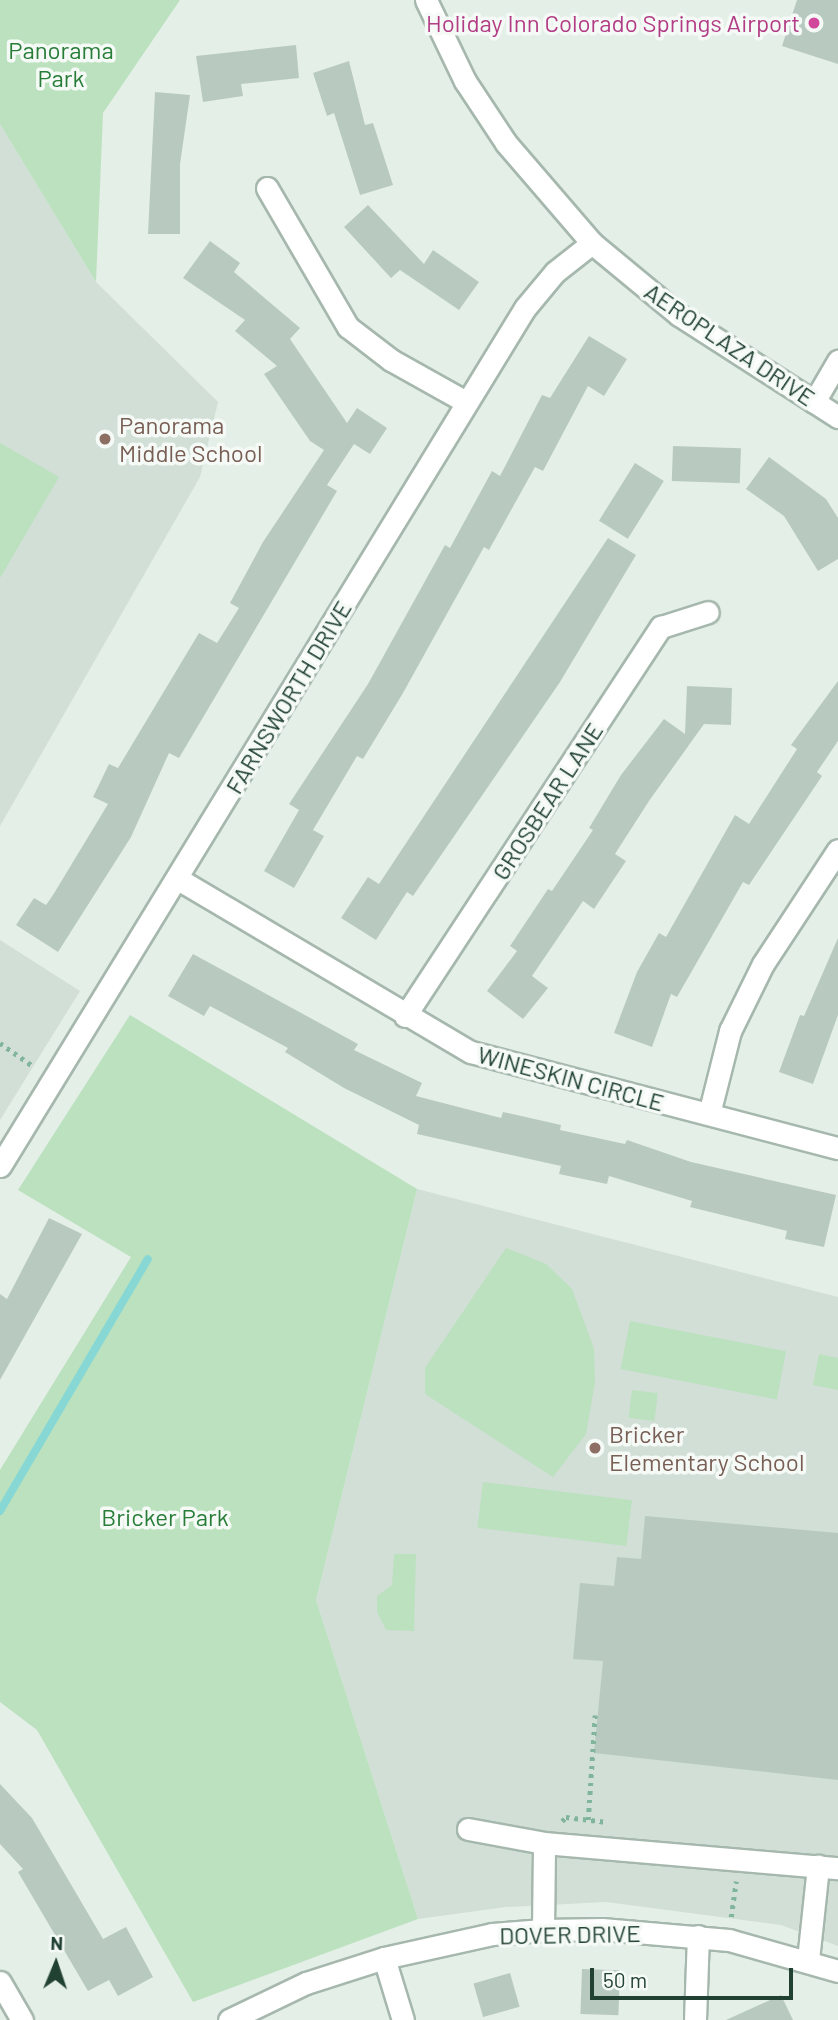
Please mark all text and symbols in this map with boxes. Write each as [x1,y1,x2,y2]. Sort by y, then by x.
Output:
place label: Holiday Inn Colorado Springs Airport [426,9,800,37]
marker: Holiday Inn Colorado Springs Airport [806,15,822,31]
park label: Panorama Park [8,36,114,92]
street label: AEROPLAZA DRIVE [639,276,821,412]
place label: Panorama Middle School [119,411,263,467]
marker: Panorama Middle School [97,431,113,447]
street label: FARNSWORTH DRIVE [219,595,357,799]
street label: GROSBEAR LANE [485,717,609,885]
street label: WINESKIN CIRCLE [475,1039,667,1117]
place label: Bricker Elementary School [609,1420,804,1476]
marker: Bricker Elementary School [587,1440,603,1456]
park label: Bricker Park [101,1503,229,1531]
street label: DOVER DRIVE [499,1918,641,1950]
north arrow [21,1929,91,1999]
text: N [50,1931,63,1954]
scale bar [593,1954,796,1998]
text: 50 m [603,1967,647,1992]

